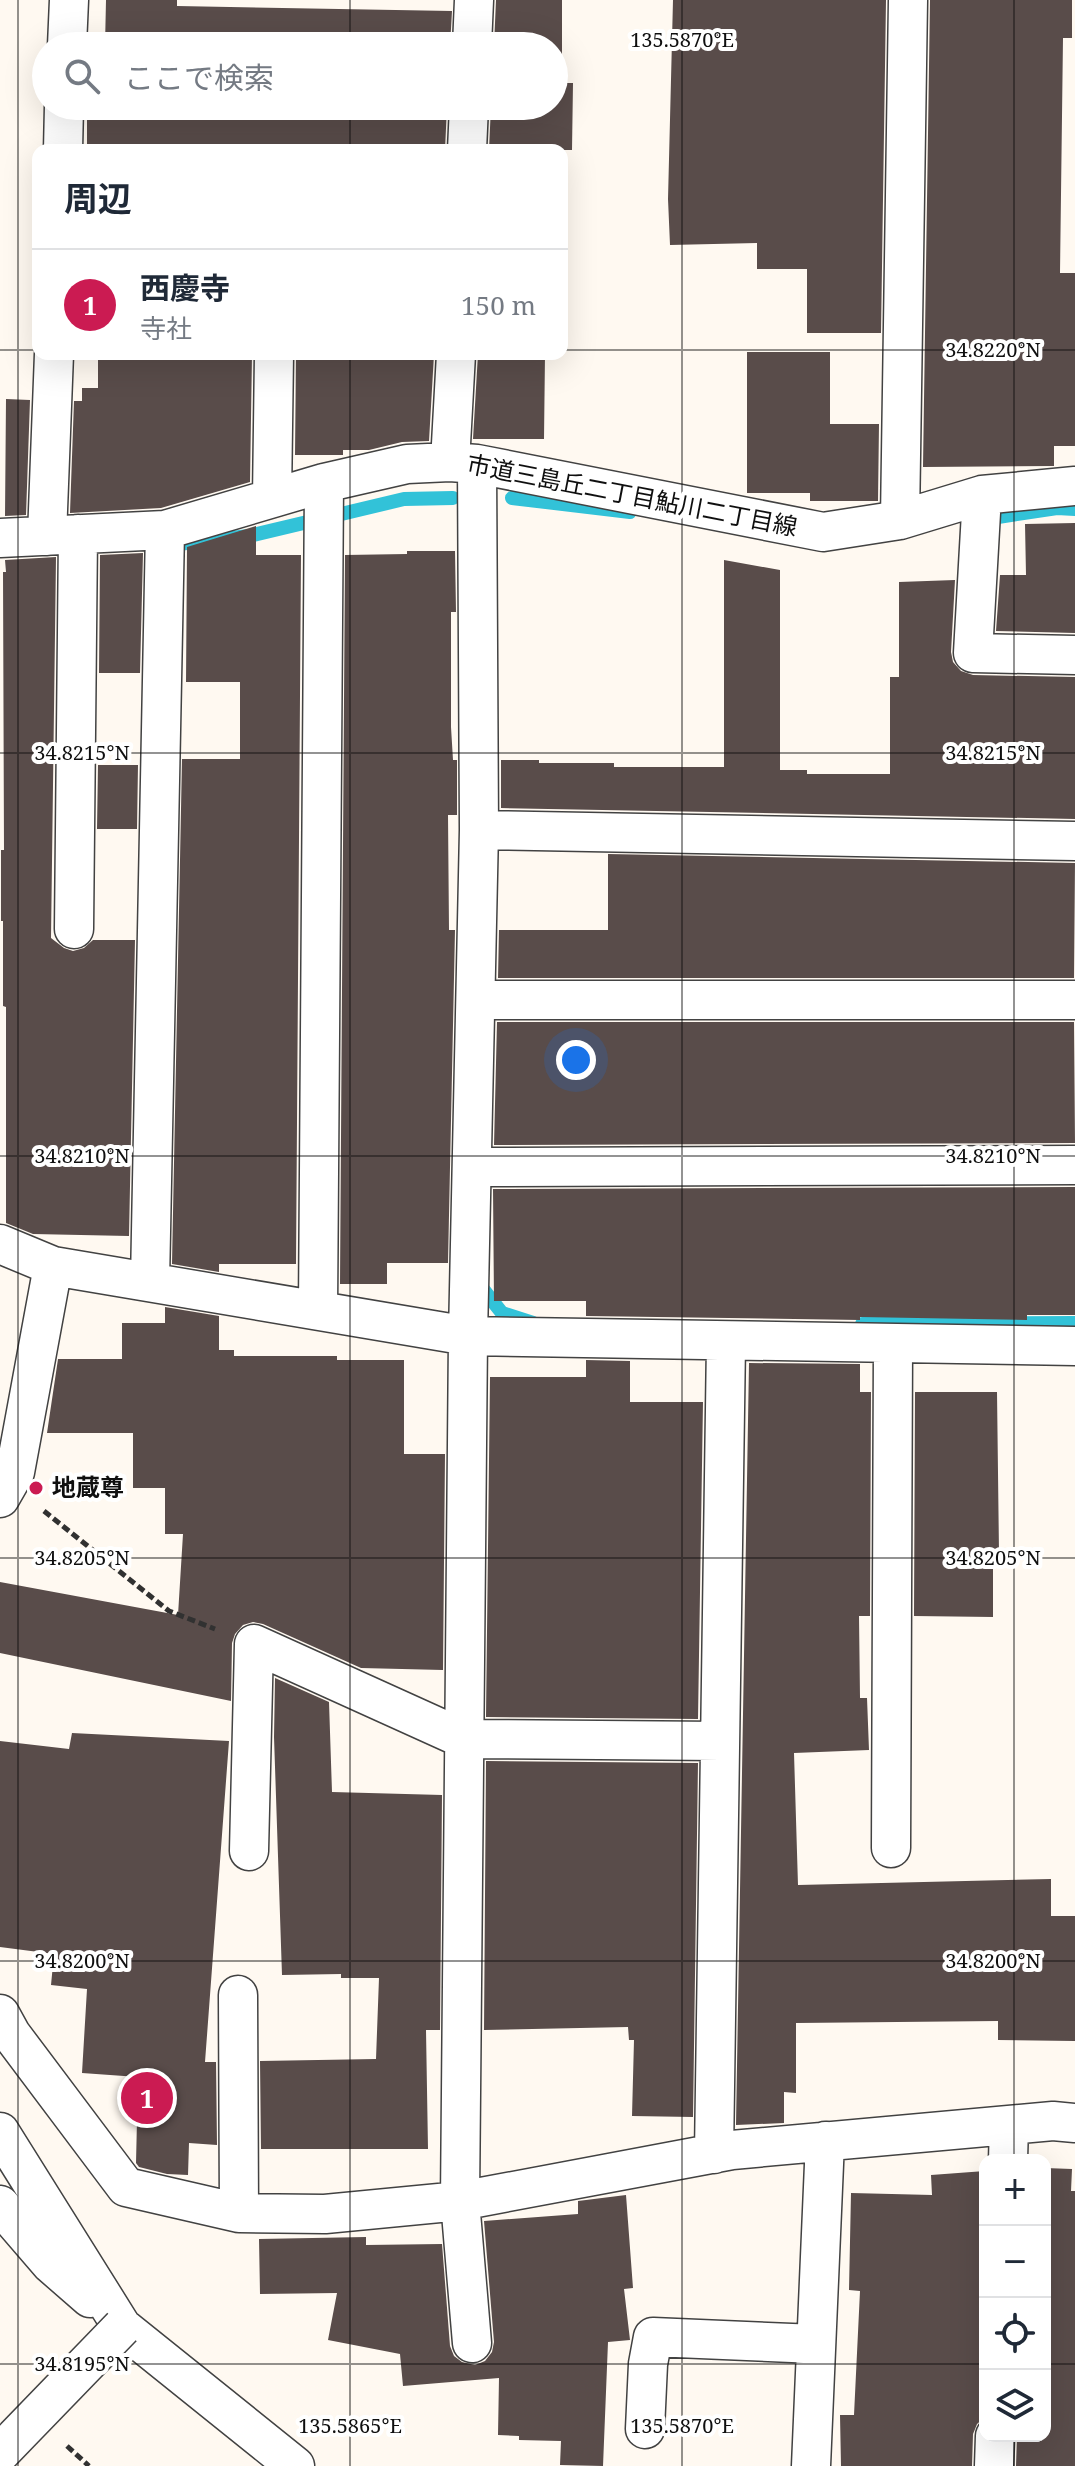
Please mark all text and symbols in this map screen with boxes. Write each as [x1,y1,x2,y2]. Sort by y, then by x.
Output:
text: 135.5870°E [630,26,734,53]
search box [32,32,568,120]
icon: search [60,54,104,98]
text: ここで検索 [124,57,274,98]
text: 周辺 [64,175,132,221]
text: 西慶寺 [140,267,230,308]
text: 1 [83,287,97,323]
text: 150 m [461,287,536,323]
text: 寺社 [140,310,192,346]
text: 34.8220°N [945,336,1041,363]
street label: 市道三島丘二丁目鮎川二丁目線 [464,446,800,543]
text: 34.8215°N [34,739,130,766]
text: 34.8215°N [945,739,1041,766]
your location [556,1040,596,1080]
text: 34.8210°N [34,1142,130,1169]
text: 34.8210°N [945,1142,1041,1169]
place label: 地蔵尊 [52,1470,124,1503]
marker: 地蔵尊 [27,1479,45,1497]
text: 34.8205°N [34,1544,130,1571]
text: 34.8205°N [945,1544,1041,1571]
text: 34.8200°N [34,1947,130,1974]
text: 34.8200°N [945,1947,1041,1974]
pin: 1 [121,2068,173,2128]
map controls [979,2154,1051,2442]
button: + [979,2154,1051,2226]
button: − [979,2226,1051,2298]
button: locate [979,2298,1051,2370]
text: 34.8195°N [34,2350,130,2377]
button: layers [979,2370,1051,2442]
text: 135.5865°E [298,2412,402,2439]
text: 135.5870°E [630,2412,734,2439]

